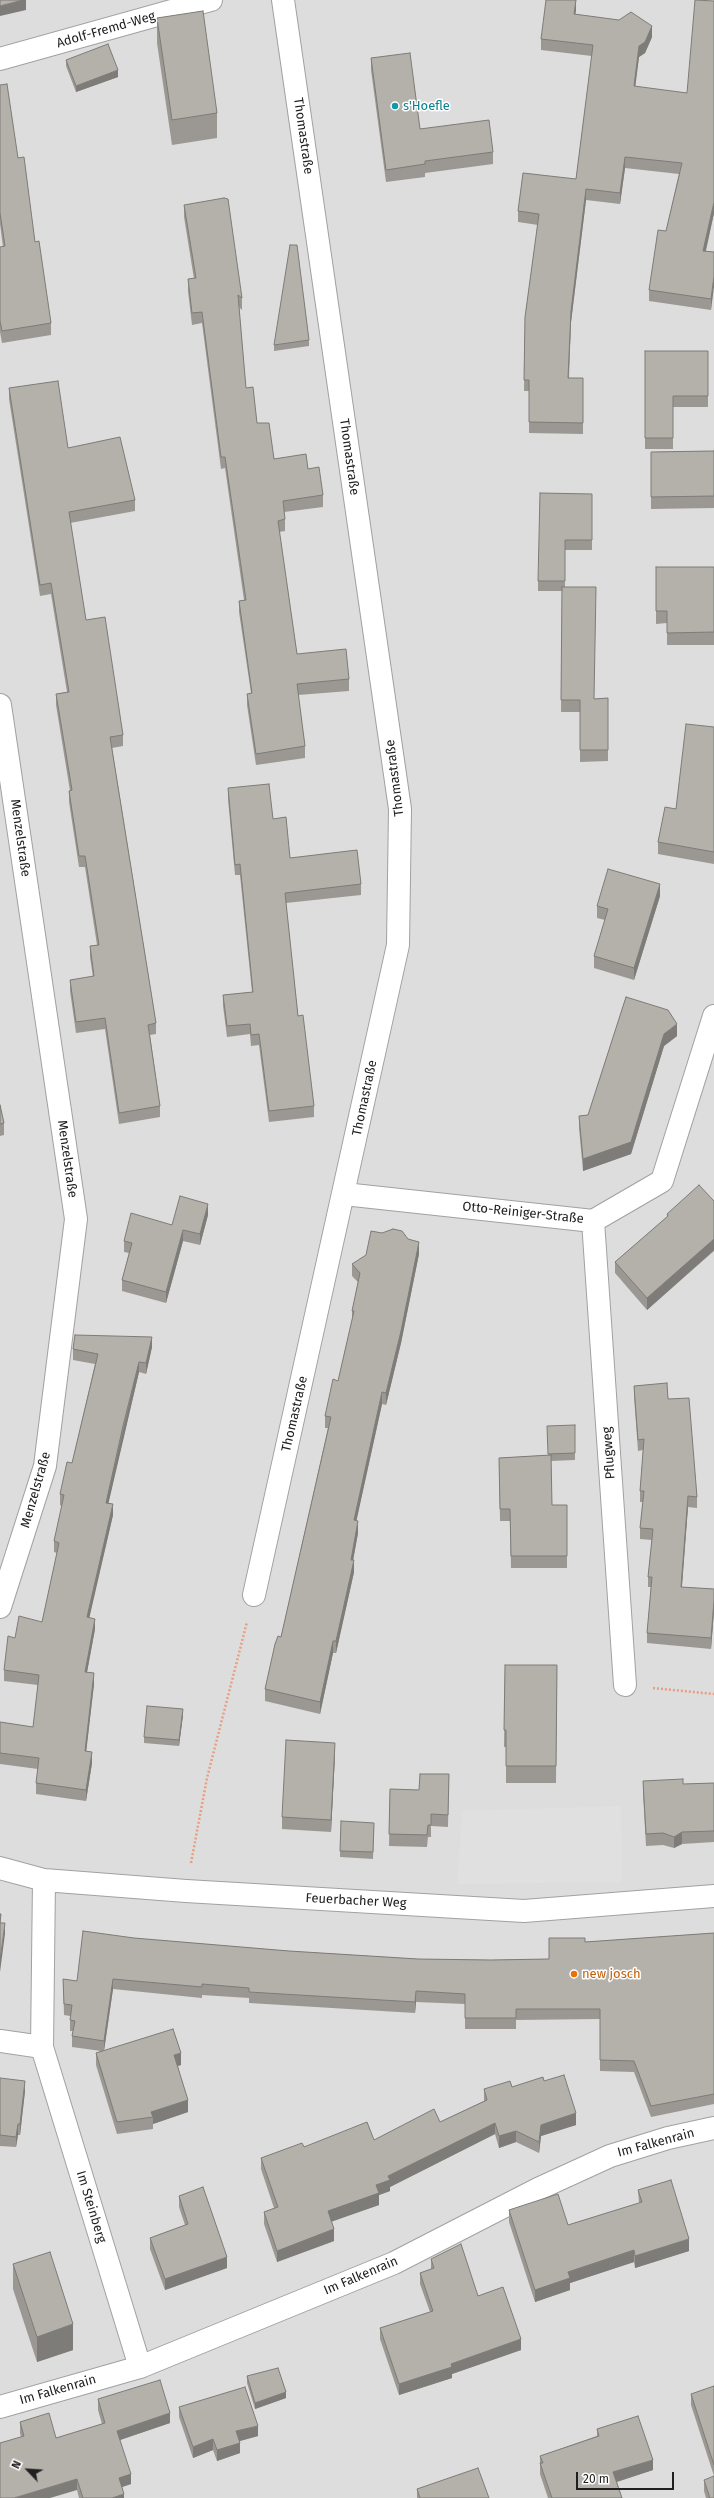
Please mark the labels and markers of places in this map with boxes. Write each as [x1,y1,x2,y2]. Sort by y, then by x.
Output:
place label: s'Hoefle [403,98,450,114]
marker: s'Hoefle [390,101,400,111]
place label: new josch [582,1966,641,1982]
marker: new josch [569,1969,579,1979]

